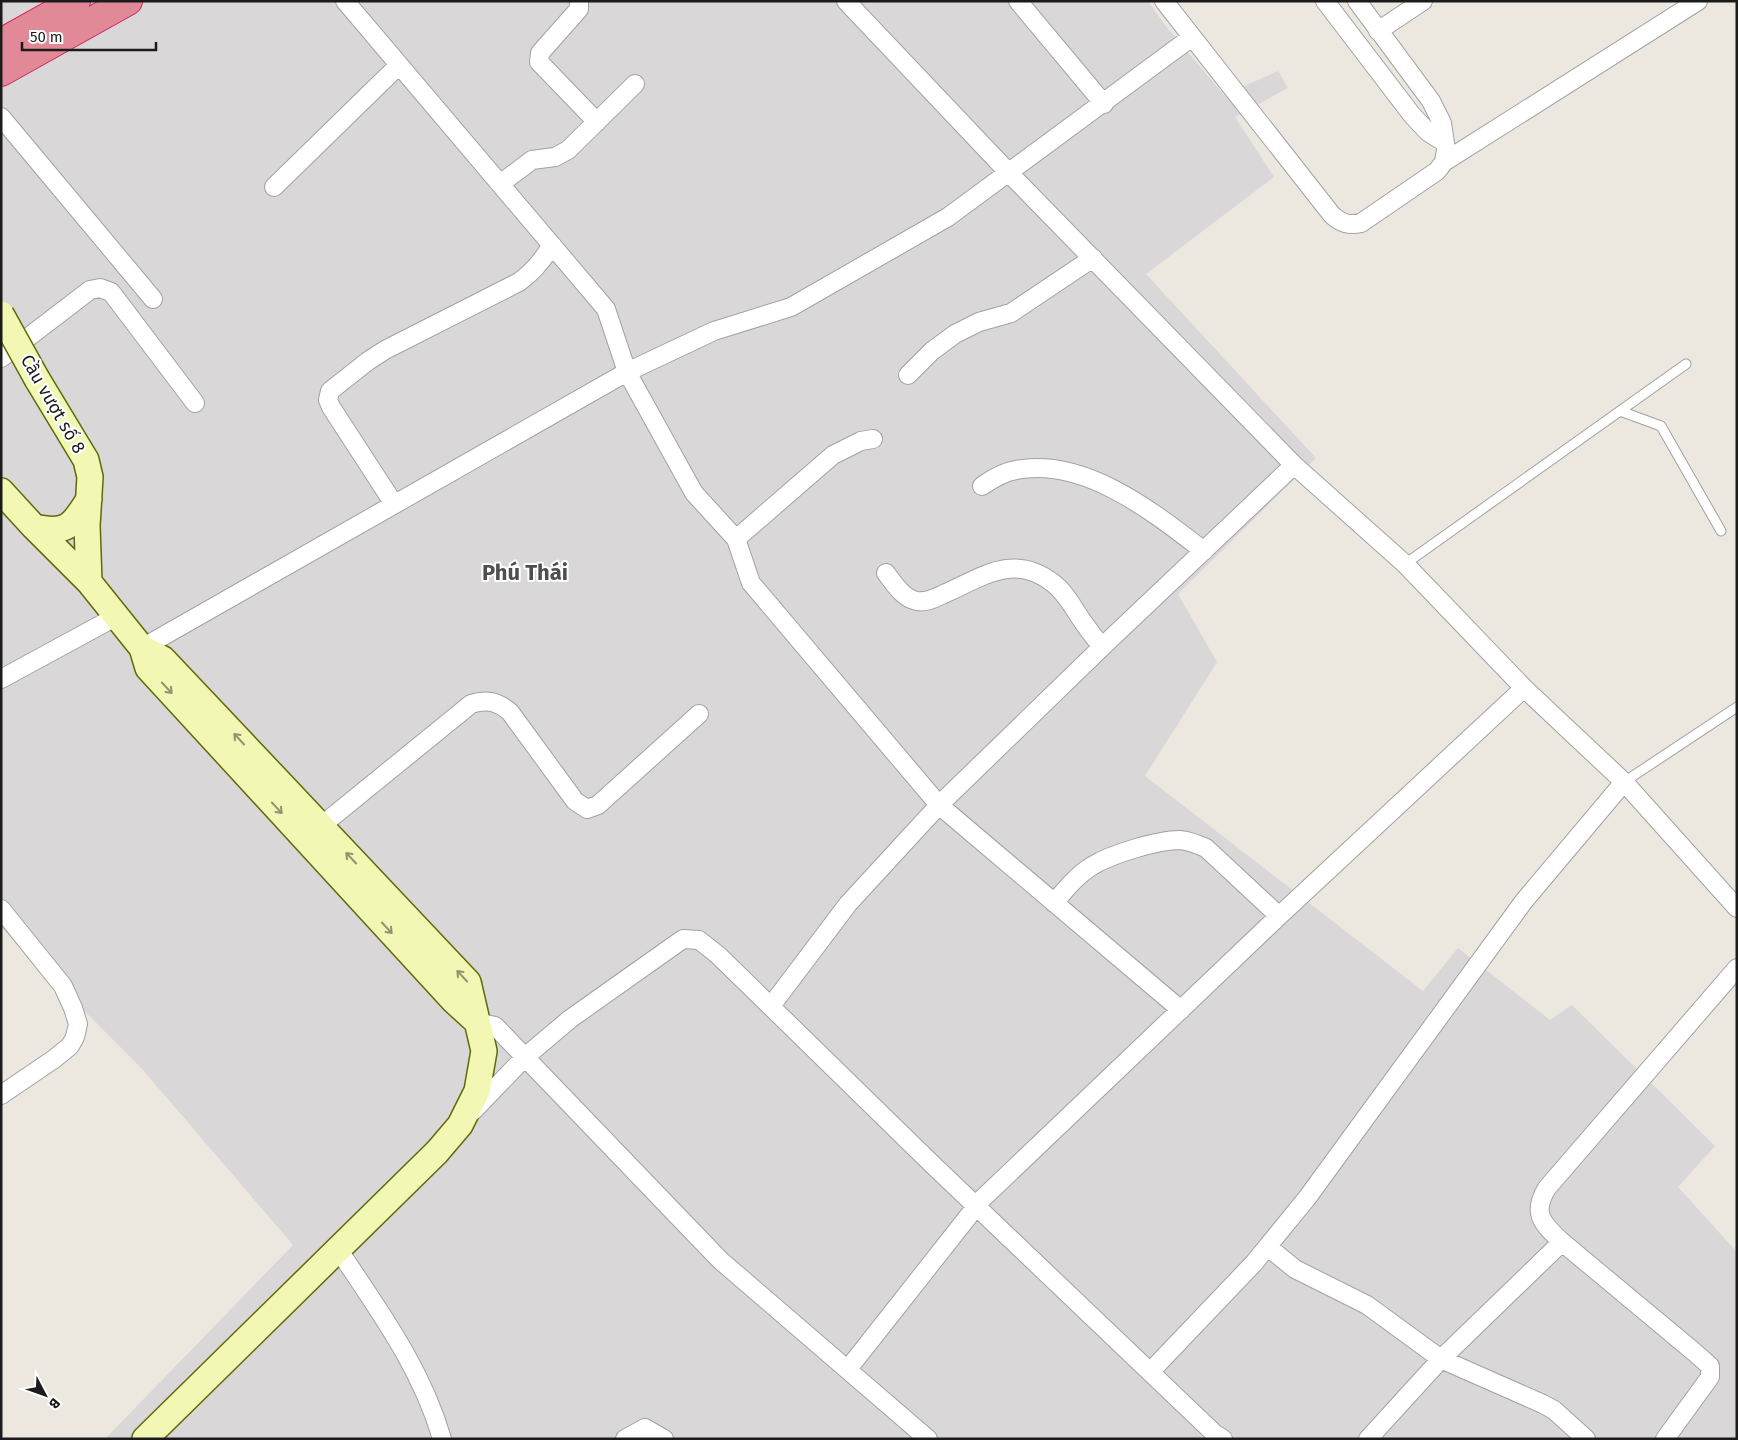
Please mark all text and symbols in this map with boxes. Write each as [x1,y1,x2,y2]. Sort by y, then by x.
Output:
scale bar [22,20,156,52]
text: 50 m [30,28,63,46]
street label: Cầu vượt số 8 [16,351,90,457]
district label: Phú Thái [482,559,568,586]
one-way arrow [161,682,173,695]
one-way arrow [233,733,245,746]
one-way arrow [271,802,283,815]
one-way arrow [345,851,357,864]
one-way arrow [381,922,393,934]
one-way arrow [456,970,468,983]
north arrow [20,1370,70,1420]
text: B [45,1394,64,1412]

